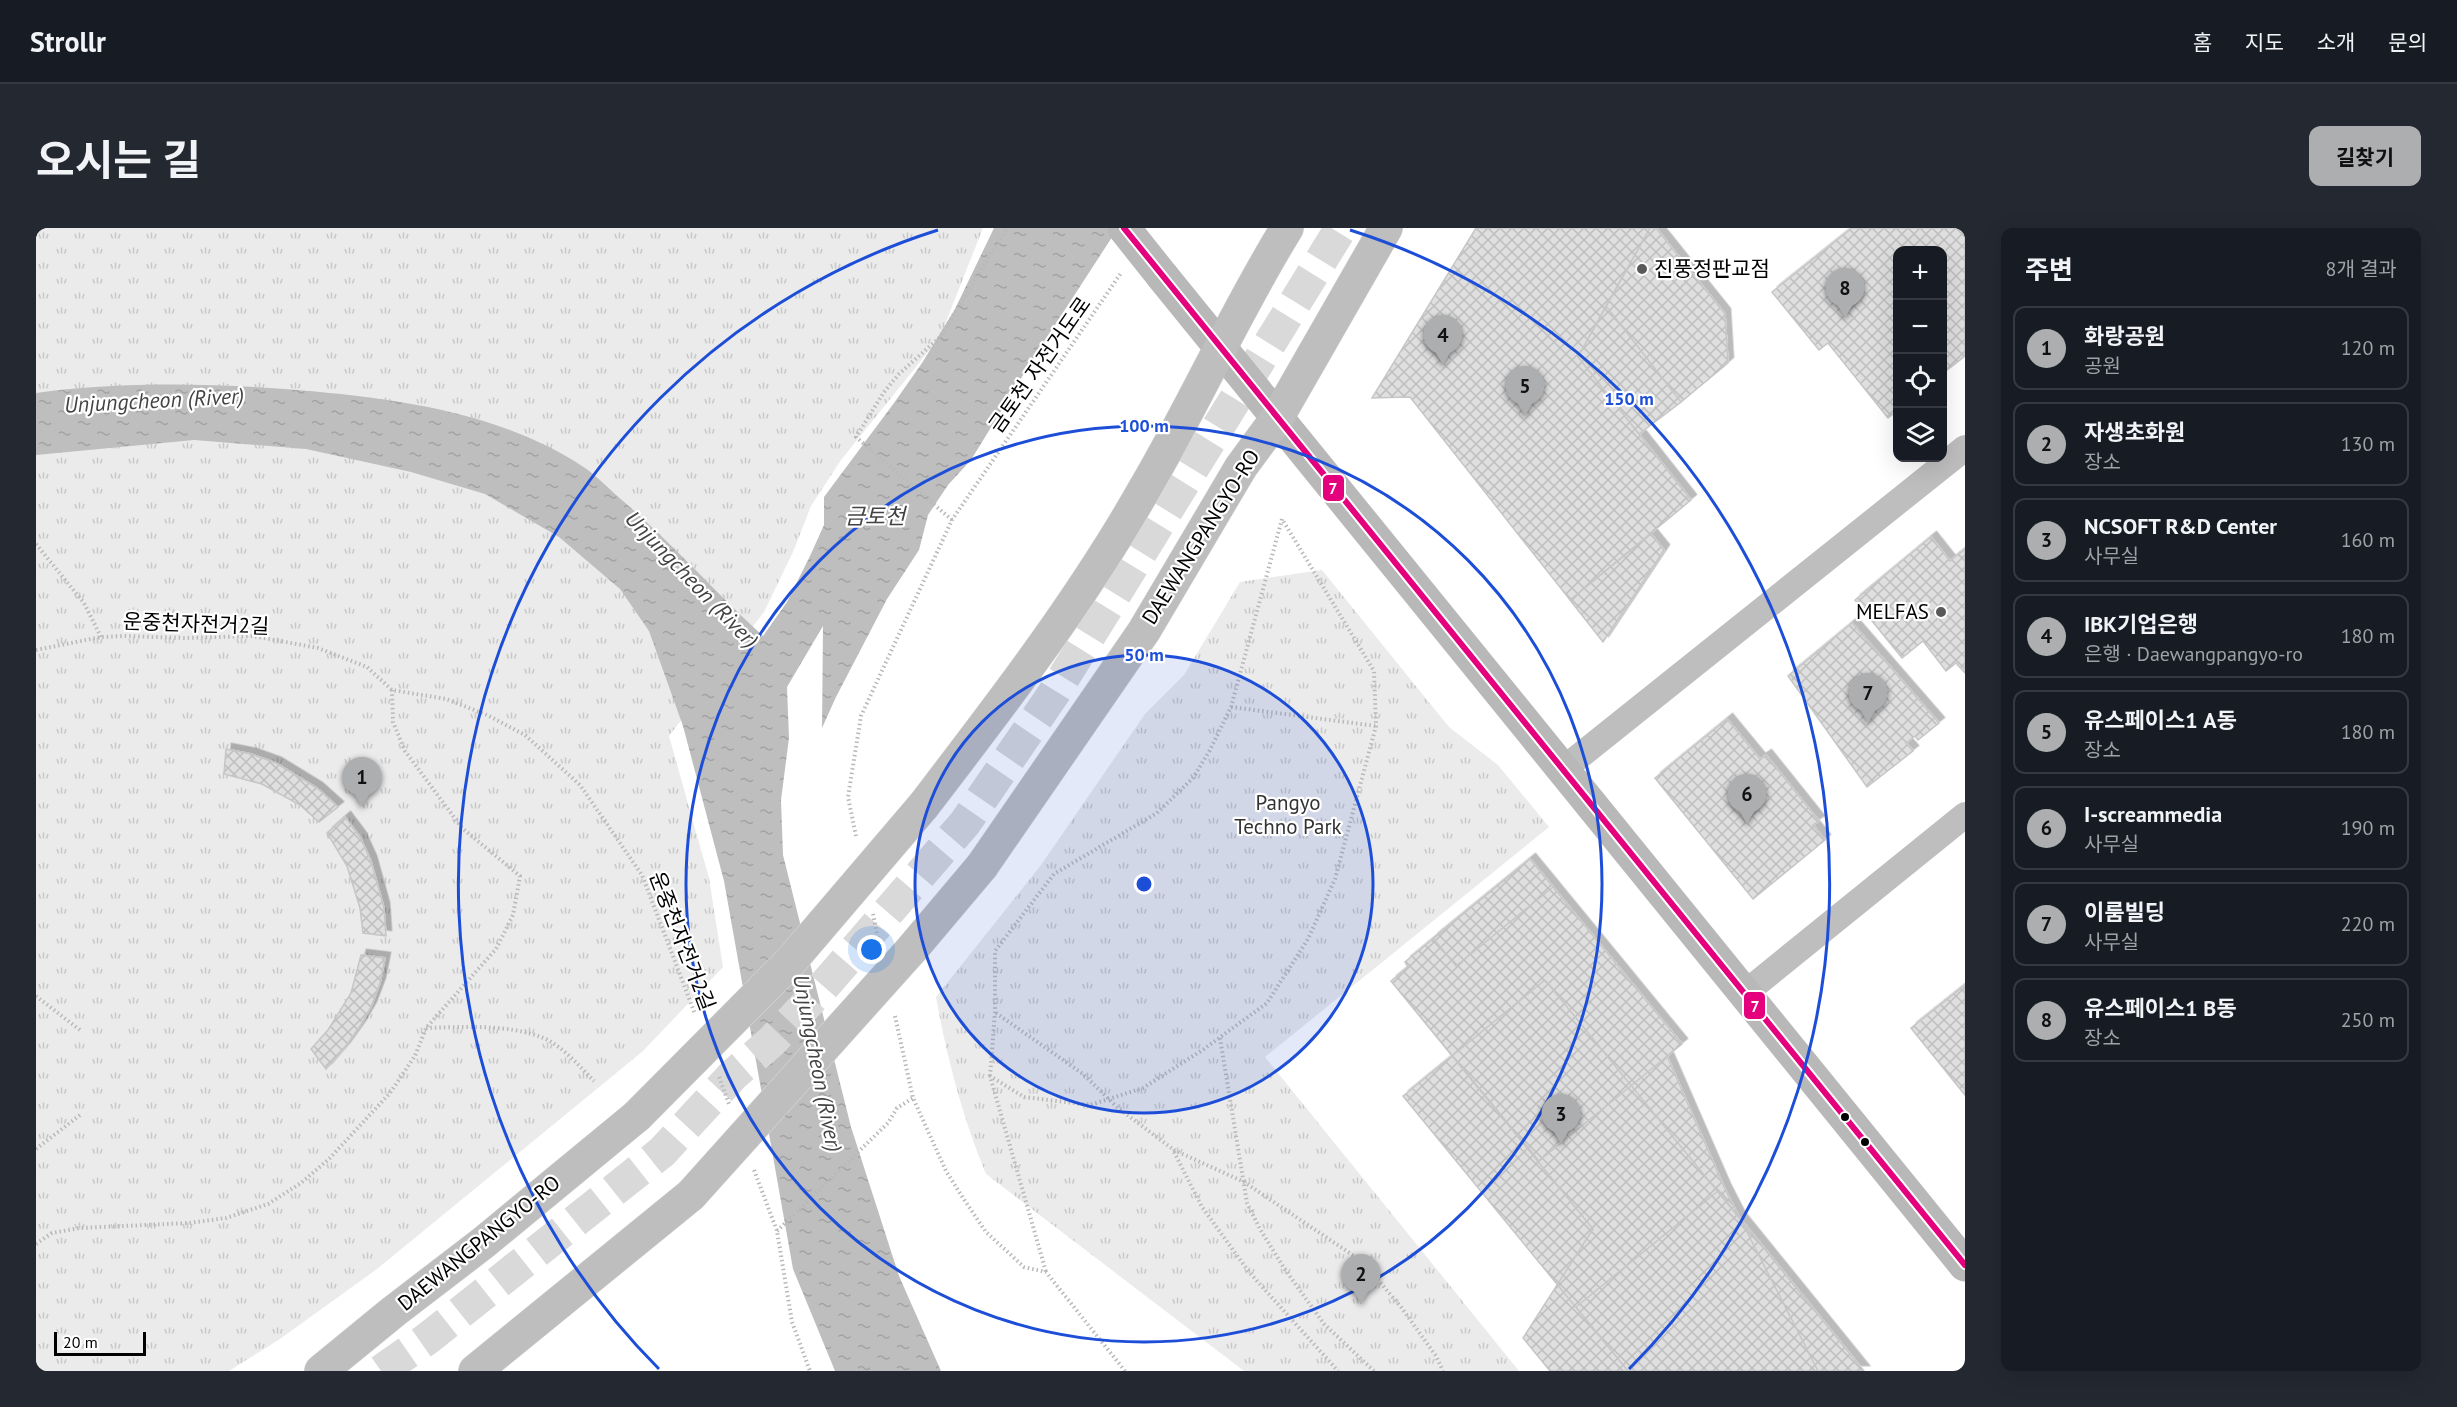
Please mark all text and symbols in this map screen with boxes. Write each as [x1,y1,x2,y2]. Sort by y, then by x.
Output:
text: Strollr [30,23,106,60]
text: 홈 [2193,29,2212,56]
text: 지도 [2245,29,2284,56]
text: 소개 [2317,29,2355,56]
text: 문의 [2388,29,2427,56]
button: 길찾기 [2309,126,2421,186]
text: 오시는 길 [36,132,201,187]
map controls [1893,246,1947,462]
button: + [1893,246,1947,300]
text: 주변 [2025,253,2073,286]
place label: 진풍정판교점 [1654,255,1770,282]
text: 8개 결과 [2326,256,2397,282]
marker: 진풍정판교점 [1635,262,1649,276]
pin: 8 [1826,268,1864,318]
street label: 금토천 자전거도로 [983,291,1097,438]
button: − [1893,300,1947,354]
pin: 4 [1424,316,1462,365]
text: 화랑공원 [2084,322,2165,350]
text: 1 [2041,335,2052,361]
text: 120 m [2341,335,2395,361]
text: 공원 [2084,353,2121,379]
button: locate [1893,354,1947,408]
pin: 5 [1506,366,1544,416]
water label: Unjungcheon (River) [63,381,245,419]
text: 150 m [1604,387,1654,410]
button: layers [1893,408,1947,462]
text: 100 m [1119,414,1169,437]
text: 자생초화원 [2084,418,2185,446]
text: 2 [2041,431,2052,457]
text: 130 m [2341,431,2395,457]
street label: DAEWANGPANGYO-RO [1136,444,1265,629]
text: 장소 [2084,449,2121,475]
line badge: 7 [1322,474,1345,502]
text: 7 [1328,478,1338,498]
water label: 금토천 [845,502,908,530]
water label: Unjungcheon (River) [619,504,765,654]
text: NCSOFT R&D Center [2084,512,2277,540]
text: 3 [2041,527,2052,553]
text: 160 m [2341,527,2395,553]
text: 사무실 [2084,543,2139,569]
place label: MELFAS [1856,598,1929,625]
marker: MELFAS [1934,605,1948,619]
street label: 운중천자전거2길 [122,607,270,640]
text: IBK기업은행 [2084,610,2198,638]
text: 4 [2041,623,2052,649]
text: 180 m [2341,623,2395,649]
text: 은행 · Daewangpangyo-ro [2084,641,2303,667]
text: 50 m [1124,643,1164,666]
pin: 7 [1848,674,1888,723]
text: 유스페이스1 A동 [2084,706,2237,734]
text: 5 [2041,719,2052,745]
text: 180 m [2341,719,2395,745]
text: 장소 [2084,737,2121,763]
pin: 1 [342,758,382,807]
pin: 6 [1728,774,1766,824]
park label: Pangyo Techno Park [1234,789,1342,840]
text: I-screammedia [2084,800,2222,828]
text: 6 [2041,815,2052,841]
text: 190 m [2341,815,2395,841]
text: 사무실 [2084,831,2139,857]
street label: 운중천자전거2길 [644,868,721,1014]
centre of rings [1134,874,1154,894]
text: 이룸빌딩 [2084,898,2165,926]
text: 7 [2041,911,2052,937]
text: 220 m [2341,911,2395,937]
text: 사무실 [2084,929,2139,955]
your location [857,935,886,964]
water label: Unjungcheon (River) [787,972,849,1154]
line badge: 7 [1743,991,1766,1020]
text: 유스페이스1 B동 [2084,994,2236,1022]
text: 7 [1750,996,1760,1016]
text: 8 [2041,1007,2052,1033]
text: 250 m [2341,1007,2395,1033]
text: 장소 [2084,1025,2121,1051]
pin: 3 [1542,1094,1580,1144]
unlabelled marker [1839,1111,1851,1123]
unlabelled marker [1859,1136,1871,1148]
street label: DAEWANGPANGYO-RO [392,1169,565,1316]
pin: 2 [1342,1254,1380,1304]
scale bar [54,1329,146,1356]
text: 20 m [63,1332,98,1352]

